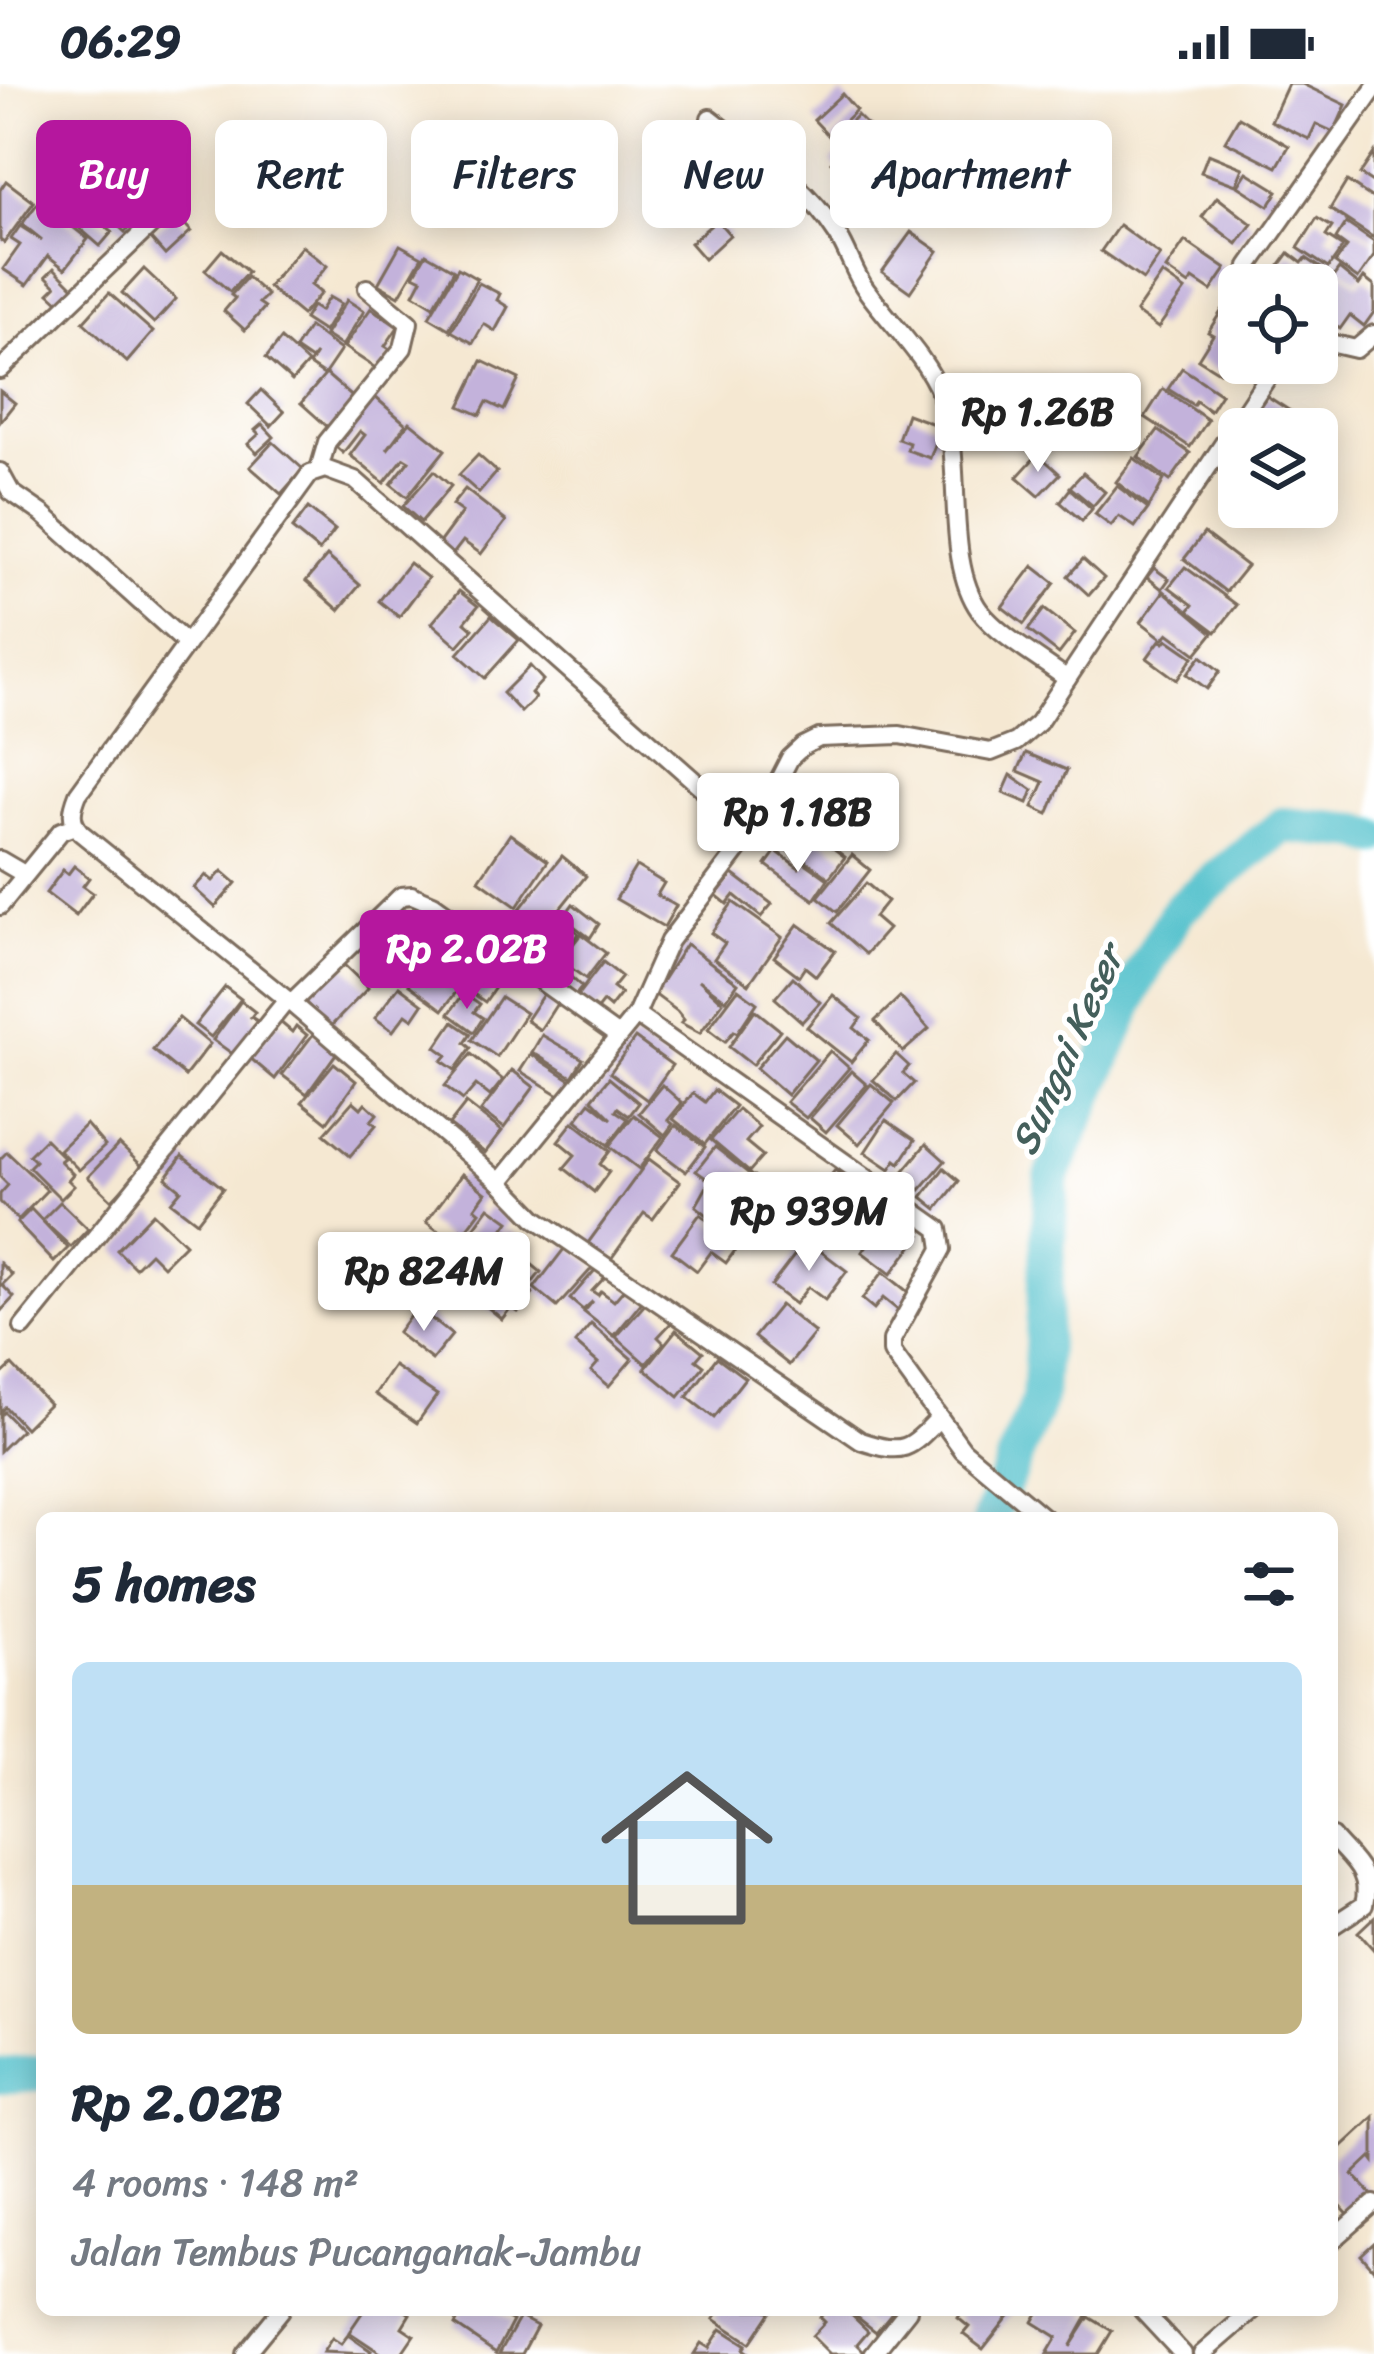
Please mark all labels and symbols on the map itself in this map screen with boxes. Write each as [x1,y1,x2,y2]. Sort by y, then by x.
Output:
pin: Rp 1.26B [914,373,1162,475]
pin: Rp 1.18B [674,773,922,875]
pin: Rp 2.02B [343,910,591,1012]
water label: Sungai Keser [990,928,1146,1166]
pin: Rp 939M [698,1172,920,1274]
pin: Rp 824M [313,1232,535,1334]

